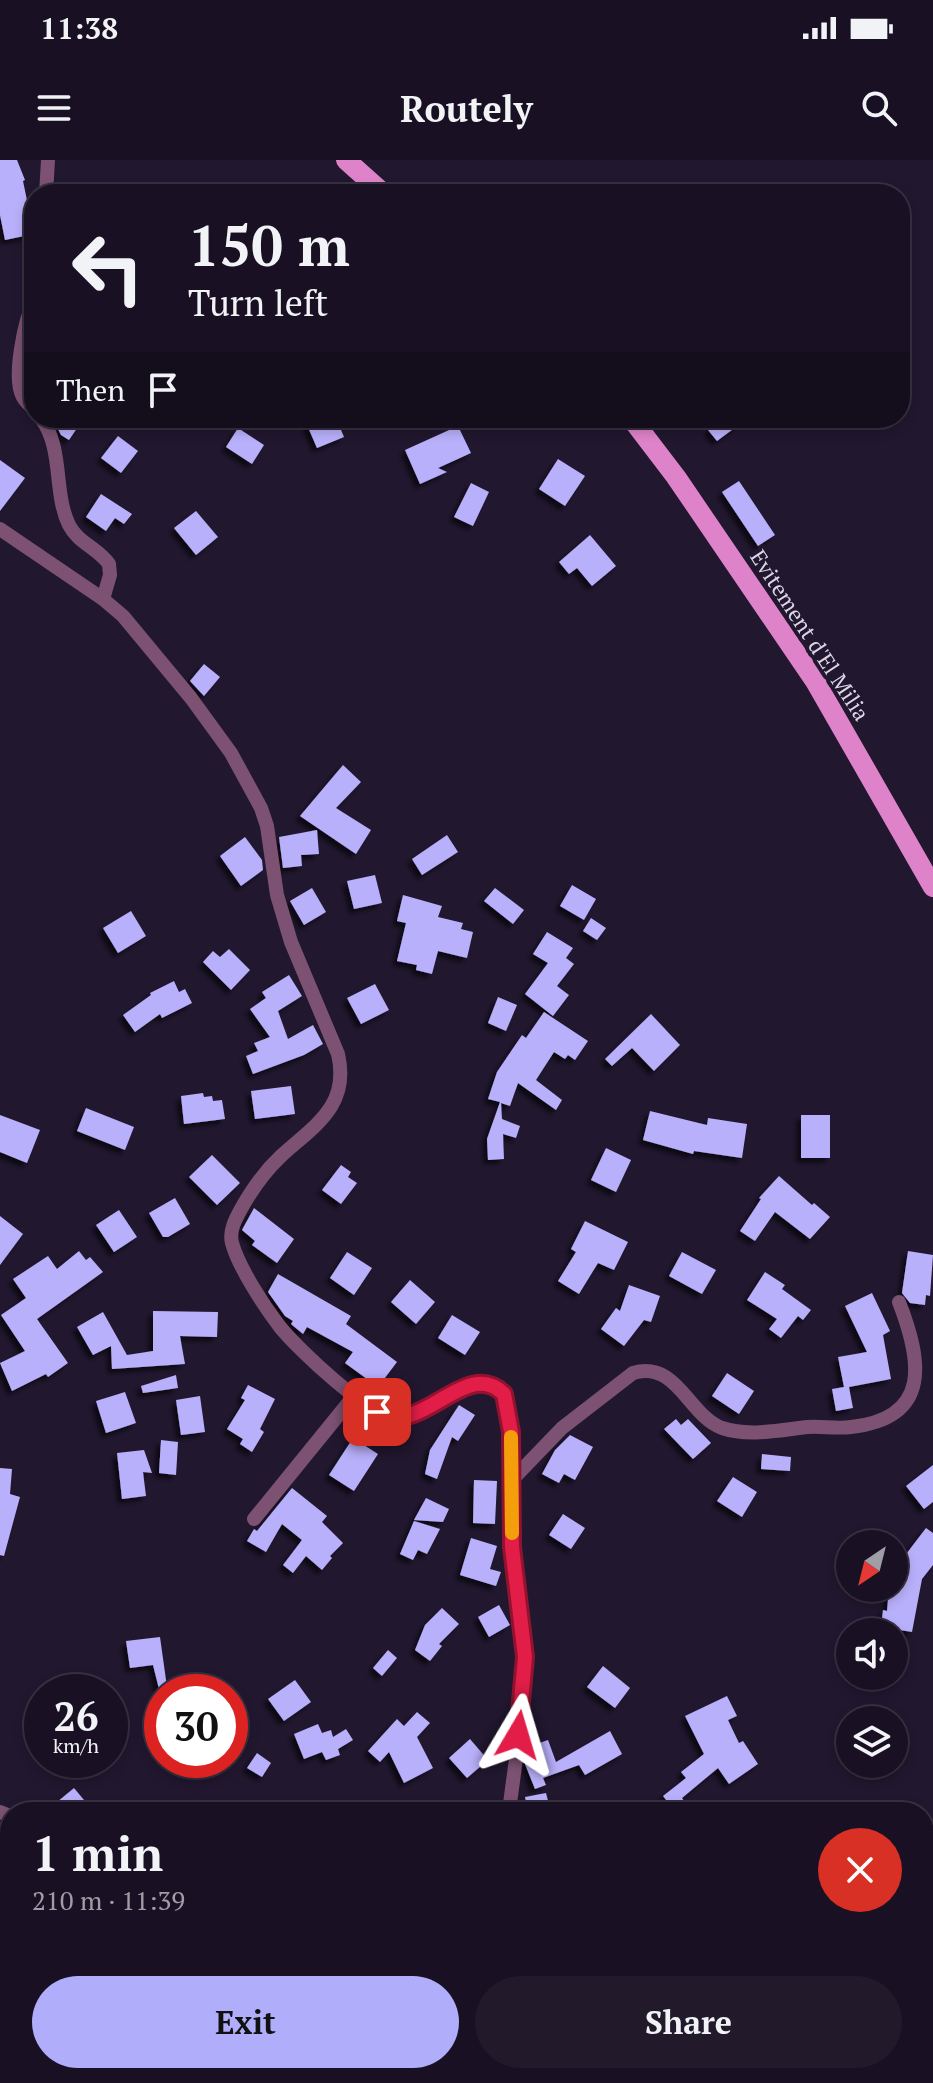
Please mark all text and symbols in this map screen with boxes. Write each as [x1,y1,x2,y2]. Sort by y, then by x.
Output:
text: 11:38 [40,8,118,48]
text: Routely [400,85,533,132]
icon: menu [32,86,76,130]
icon: search [857,86,901,130]
text: 150 m [188,208,350,282]
icon: left [56,216,160,320]
text: Turn left [188,279,328,326]
icon: arrive [141,368,185,412]
text: Then [56,370,125,410]
street label: Evitement d'El Milia [744,544,877,726]
pin [343,1378,411,1446]
icon: arrive [355,1390,399,1434]
north arrow [836,1530,908,1602]
map controls [836,1530,908,1778]
button: sound [836,1618,908,1690]
speed limit sign: 30 [144,1674,248,1778]
text: 26 [53,1689,99,1742]
position arrow [476,1693,560,1777]
button: layers [836,1706,908,1778]
text: km/h [53,1732,99,1759]
text: 1 min [32,1821,163,1885]
button: close [818,1828,902,1912]
text: 210 m · 11:39 [32,1883,185,1917]
button: Exit [32,1976,459,2068]
button: Share [475,1976,902,2068]

